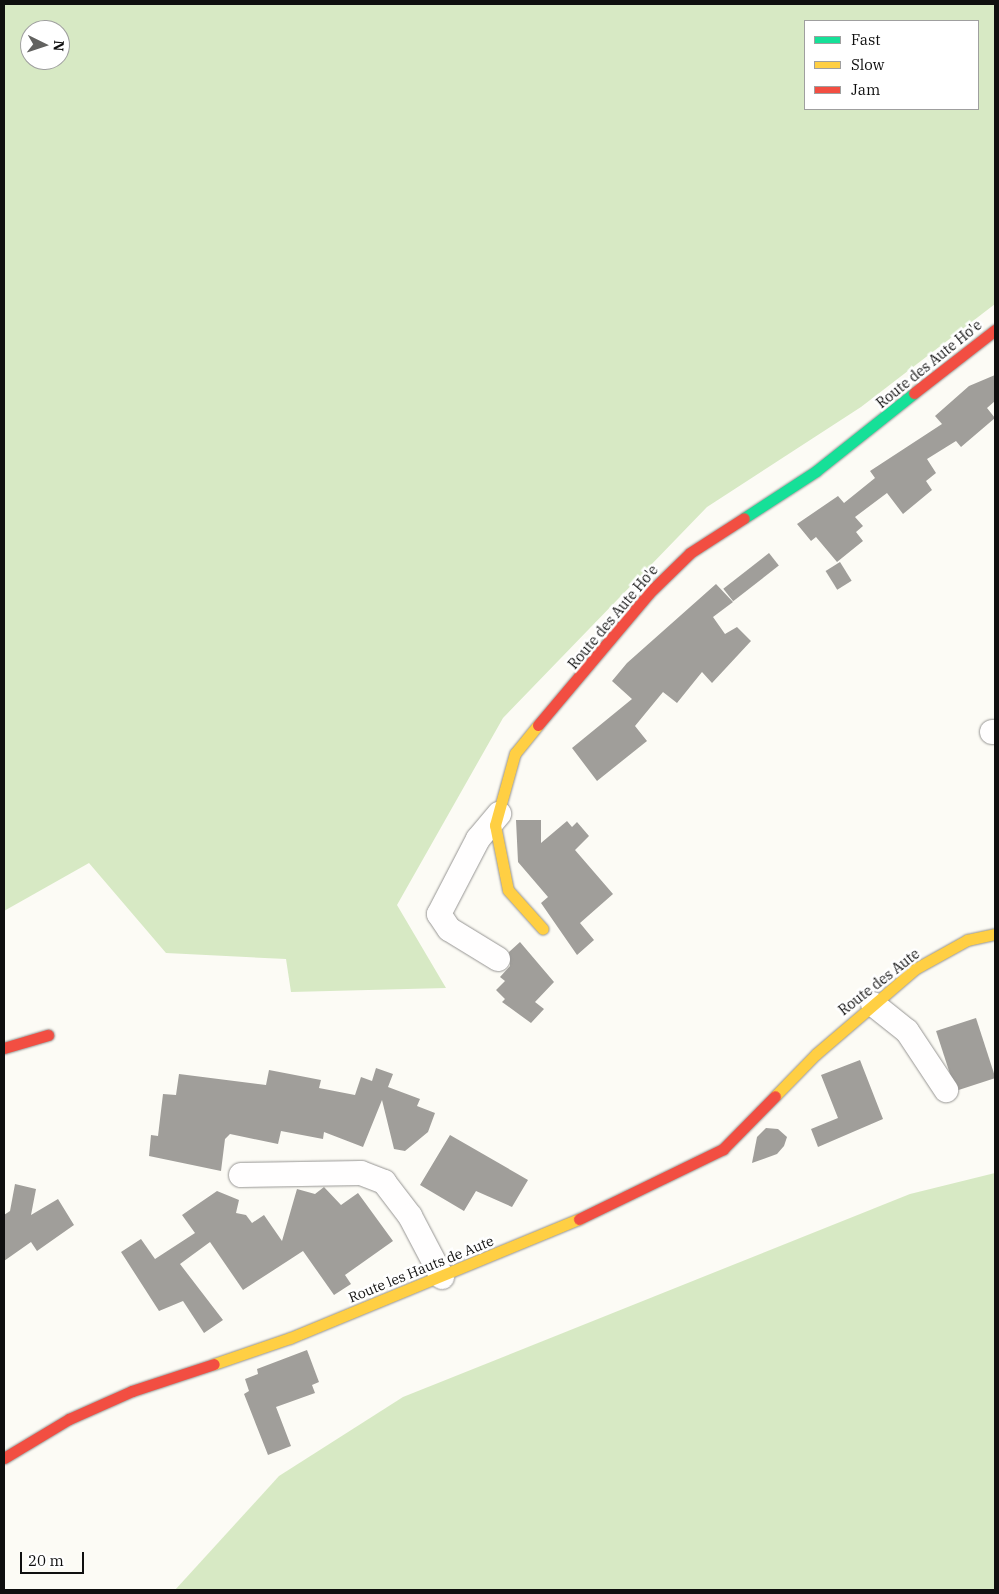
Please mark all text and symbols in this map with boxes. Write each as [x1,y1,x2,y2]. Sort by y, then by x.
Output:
north arrow [20,20,70,70]
legend [804,20,979,110]
text: Fast [851,30,881,49]
text: N [50,40,68,52]
text: Slow [851,55,884,74]
text: Jam [851,80,880,99]
street label: Route des Aute Ho'e [873,316,985,412]
street label: Route des Aute Ho'e [565,562,661,672]
street label: Route des Aute [835,945,923,1019]
street label: Route les Hauts de Aute [346,1232,496,1306]
scale bar [22,1542,86,1574]
text: 20 m [28,1551,64,1570]

